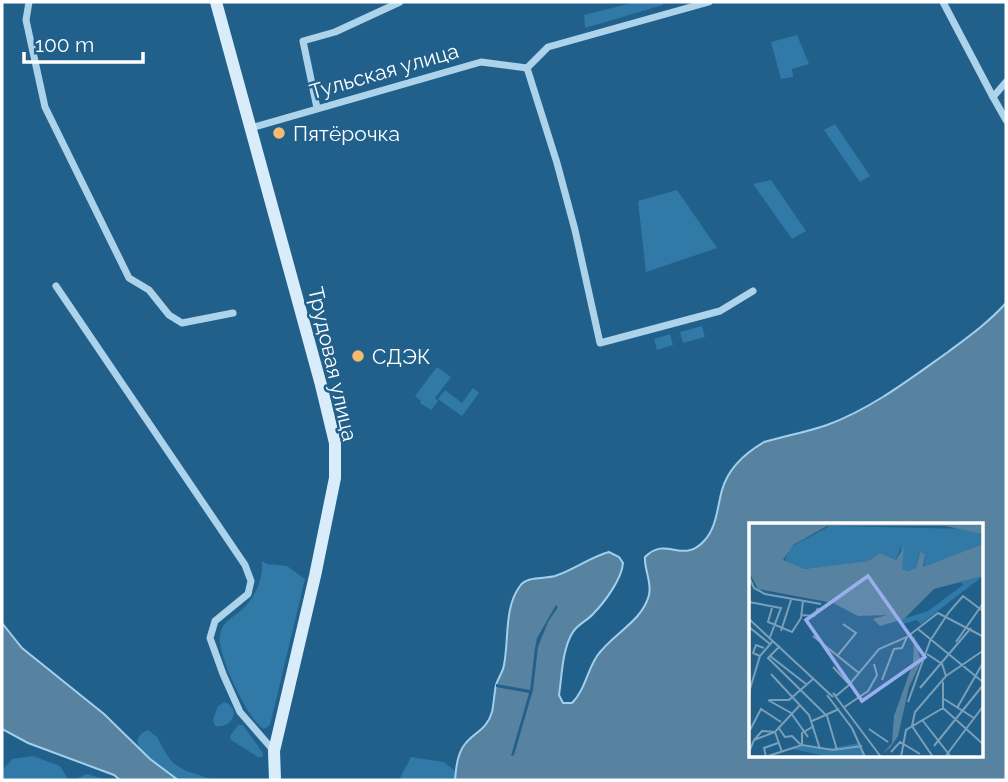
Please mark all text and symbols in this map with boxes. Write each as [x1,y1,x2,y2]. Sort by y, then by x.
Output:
scale bar [24,21,144,65]
text: 100 m [35,32,94,57]
street label: Тульская улица [307,38,461,104]
place label: Пятёрочка [293,121,400,146]
marker: Пятёрочка [271,125,287,141]
street label: Трудовая улица [303,285,363,443]
place label: СДЭК [372,344,430,369]
marker: СДЭК [350,348,366,364]
inset map [749,523,984,758]

